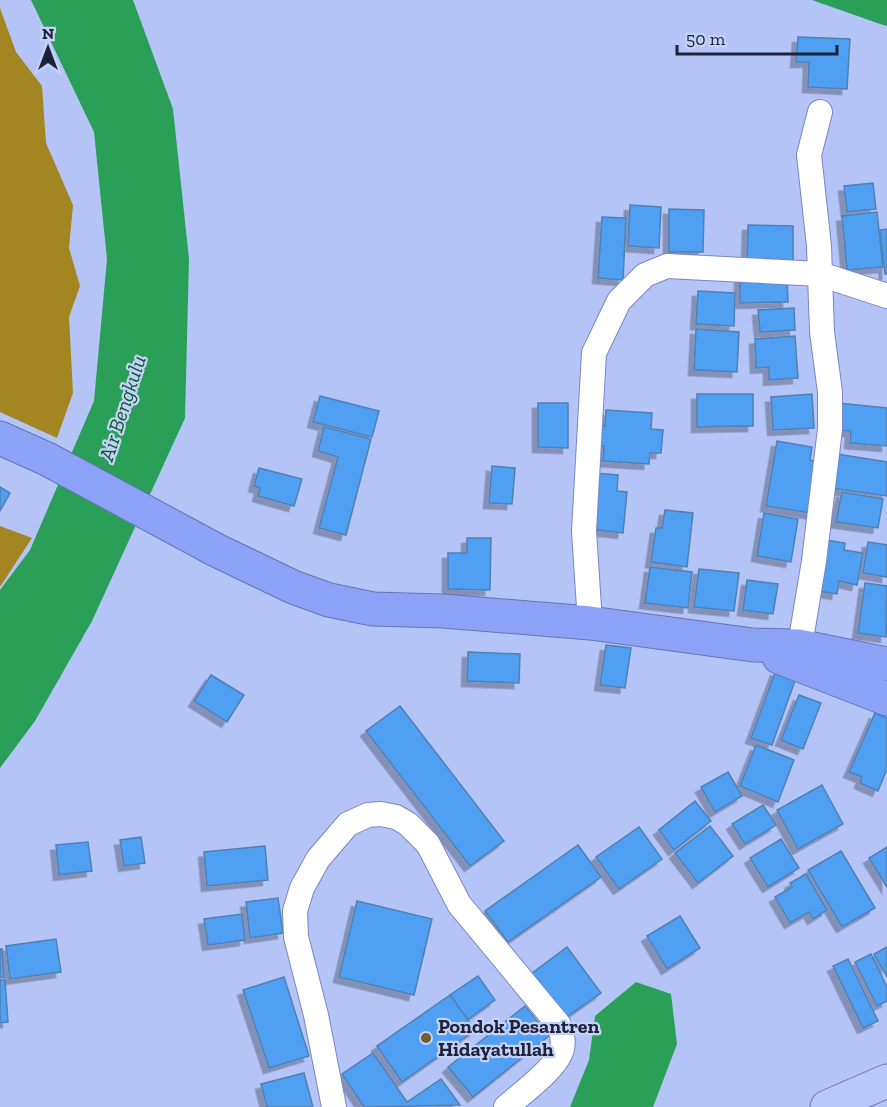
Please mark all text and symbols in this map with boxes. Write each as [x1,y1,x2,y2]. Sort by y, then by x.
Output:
north arrow [18,18,78,78]
scale bar [677,18,838,56]
text: N [42,24,54,43]
text: 50 m [686,28,726,50]
water label: Air Bengkulu [93,352,151,465]
place label: Pondok Pesantren Hidayatullah [438,1014,599,1061]
marker: Pondok Pesantren Hidayatullah [419,1031,433,1045]

